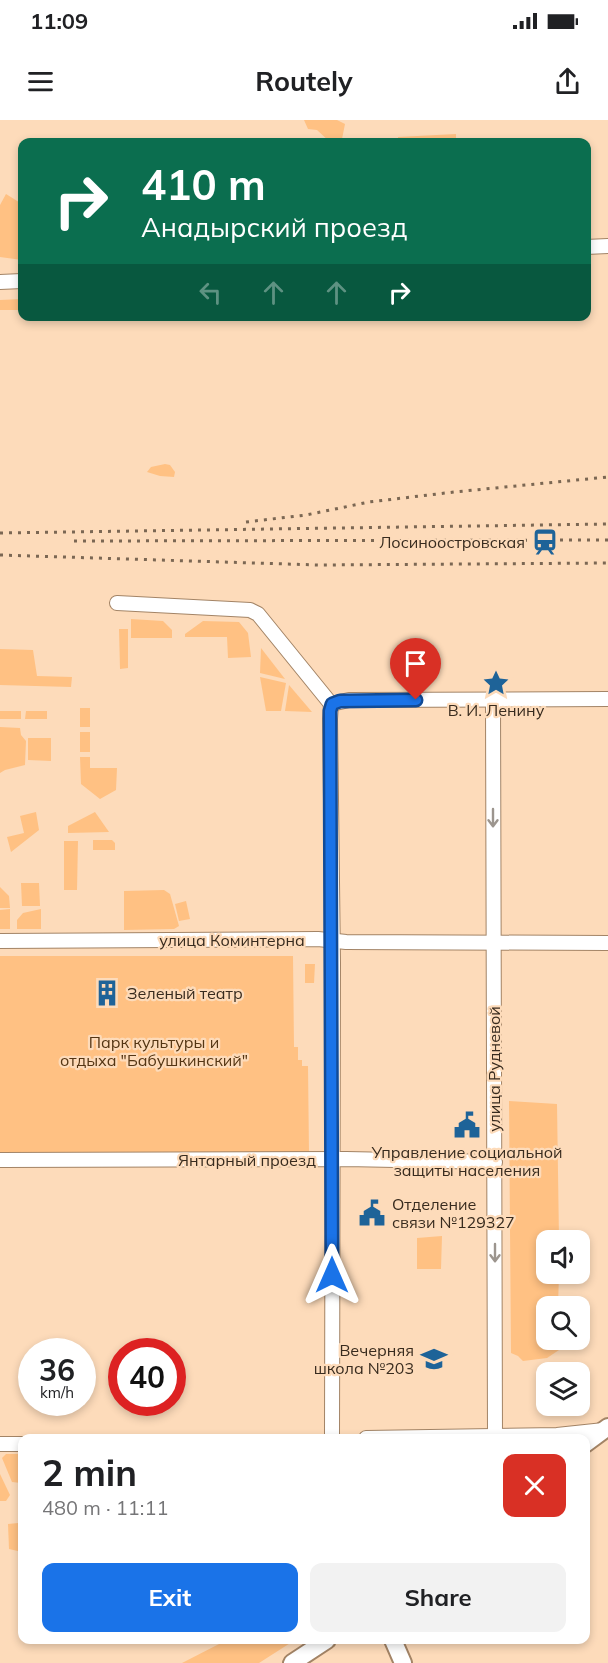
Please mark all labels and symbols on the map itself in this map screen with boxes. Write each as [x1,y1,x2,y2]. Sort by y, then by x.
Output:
station icon: Лосиноостровская [530,527,560,557]
place label: Лосиноостровская [379,532,525,552]
pin [390,638,441,700]
place icon: В. И. Ленину [481,668,511,698]
place label: В. И. Ленину [448,700,545,720]
one-way arrow [487,807,499,827]
street label: улица Коминтерна [159,930,305,950]
building icon: Зеленый театр [92,978,122,1008]
place label: Зеленый театр [127,983,243,1003]
street label: улица Рудневой [484,1006,504,1132]
park label: Парк культуры и отдыха "Бабушкинский" [60,1032,248,1070]
public building icon: Управление социальной защиты населения [452,1110,482,1140]
place label: Управление социальной защиты населения [370,1142,563,1180]
street label: Янтарный проезд [178,1150,316,1170]
place label: Отделение связи №129327 [392,1194,515,1232]
public building icon: Отделение связи №129327 [357,1198,387,1228]
one-way arrow [489,1242,501,1262]
position arrow [300,1243,364,1307]
speed limit sign: 40 [108,1338,186,1416]
place label: Вечерняя школа №203 [314,1340,414,1378]
school or university icon: Вечерняя школа №203 [419,1344,449,1374]

